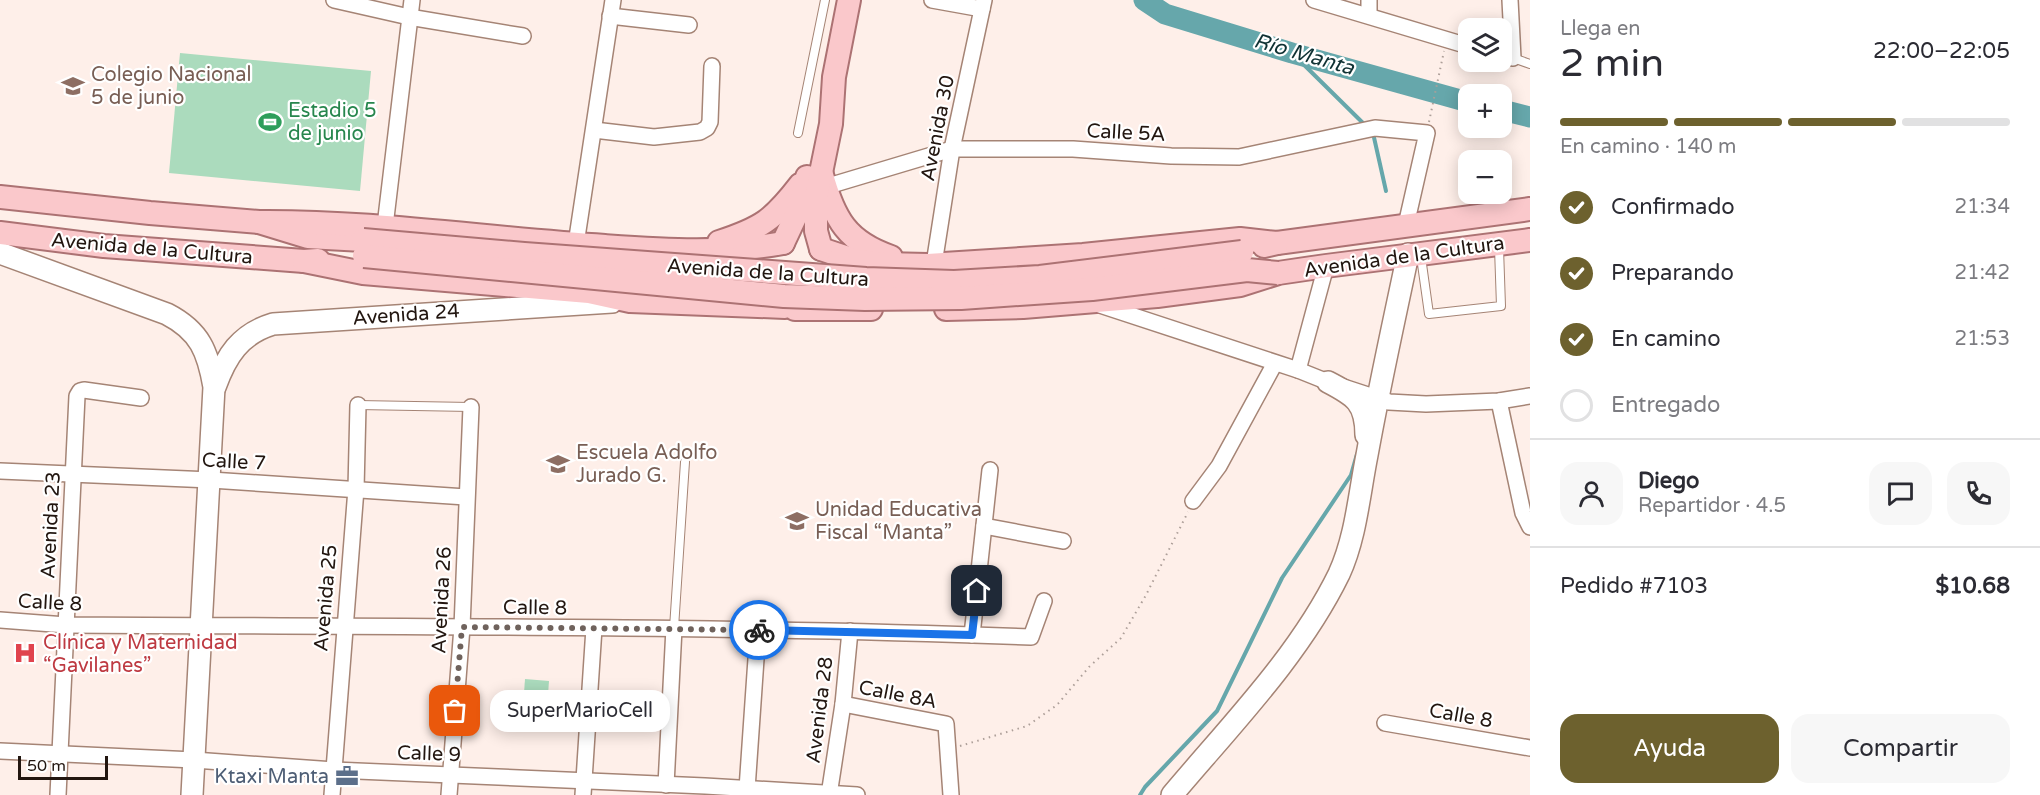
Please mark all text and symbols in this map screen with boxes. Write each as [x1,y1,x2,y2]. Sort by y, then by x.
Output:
text: Llega en [1560,17,1640,41]
map controls [1458,18,1512,204]
button: layers [1458,18,1512,72]
water label: Río Manta [1251,28,1358,81]
text: 22:00–22:05 [1873,38,2010,64]
text: 2 min [1560,40,1664,87]
place label: Colegio Nacional 5 de junio [91,63,252,110]
school or university icon: Colegio Nacional 5 de junio [60,73,86,99]
street label: Avenida 30 [916,73,960,183]
button: + [1458,84,1512,138]
place label: Estadio 5 de junio [288,99,377,146]
sports icon: Estadio 5 de junio [257,109,283,135]
street label: Calle 5A [1086,119,1166,147]
text: En camino · 140 m [1560,135,1736,159]
button: − [1458,150,1512,204]
icon: check [1560,191,1593,224]
text: Confirmado [1611,194,1735,220]
text: 21:34 [1955,195,2010,219]
street label: Avenida de la Cultura [50,228,254,270]
street label: Avenida de la Cultura [1302,231,1506,283]
street label: Avenida de la Cultura [666,254,870,292]
icon: check [1560,257,1593,290]
text: Preparando [1611,260,1734,286]
text: 21:42 [1955,261,2010,285]
street label: Avenida 24 [352,299,460,331]
icon: check [1560,323,1593,356]
text: En camino [1611,326,1721,352]
text: 21:53 [1955,327,2010,351]
text: Entregado [1611,392,1720,418]
place label: Escuela Adolfo Jurado G. [576,441,717,488]
street label: Calle 7 [201,448,267,476]
school or university icon: Escuela Adolfo Jurado G. [545,451,571,477]
button: person [1560,462,1623,525]
button: chat [1869,462,1932,525]
button: phone [1947,462,2010,525]
text: Diego [1638,468,1700,494]
street label: Avenida 23 [36,471,66,579]
text: Repartidor · 4.5 [1638,494,1786,518]
place label: Unidad Educativa Fiscal “Manta” [815,498,982,545]
school or university icon: Unidad Educativa Fiscal “Manta” [784,508,810,534]
street label: Avenida 25 [309,544,343,653]
street label: Avenida 26 [427,546,457,654]
pin [951,565,1002,616]
text: Pedido #7103 [1560,573,1708,599]
text: $10.68 [1935,573,2010,599]
icon: home [960,574,993,607]
street label: Calle 8 [17,589,83,617]
street label: Calle 8 [503,595,567,621]
courier [729,600,789,660]
icon: bike [743,614,776,647]
place label: Clínica y Maternidad “Gavilanes” [43,631,238,678]
hospital icon: Clínica y Maternidad “Gavilanes” [12,640,38,666]
street label: Avenida 28 [802,655,838,765]
street label: Calle 8A [857,676,939,714]
pin [429,685,480,736]
callout: SuperMarioCell [491,690,671,732]
icon: bag [438,694,471,727]
text: SuperMarioCell [507,699,653,723]
street label: Calle 8 [1427,699,1495,733]
button: Ayuda [1560,714,1779,783]
button: Compartir [1791,714,2010,783]
street label: Calle 9 [396,741,461,767]
scale bar [18,753,108,780]
text: 50 m [27,756,66,776]
office icon: Ktaxi Manta [334,763,360,789]
place label: Ktaxi Manta [214,765,329,789]

